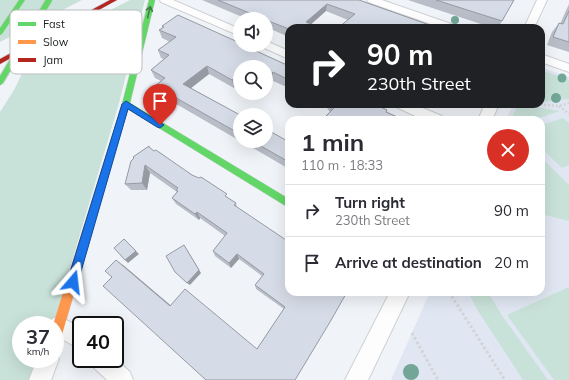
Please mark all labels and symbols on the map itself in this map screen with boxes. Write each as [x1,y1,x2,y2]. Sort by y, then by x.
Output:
one-way arrow [146,6,154,19]
legend [10,10,142,74]
text: Fast [43,17,65,31]
text: Slow [43,35,69,49]
text: Jam [43,53,63,67]
pin [143,84,177,125]
position arrow [52,261,94,303]
speed limit sign: 40 [72,316,124,368]

